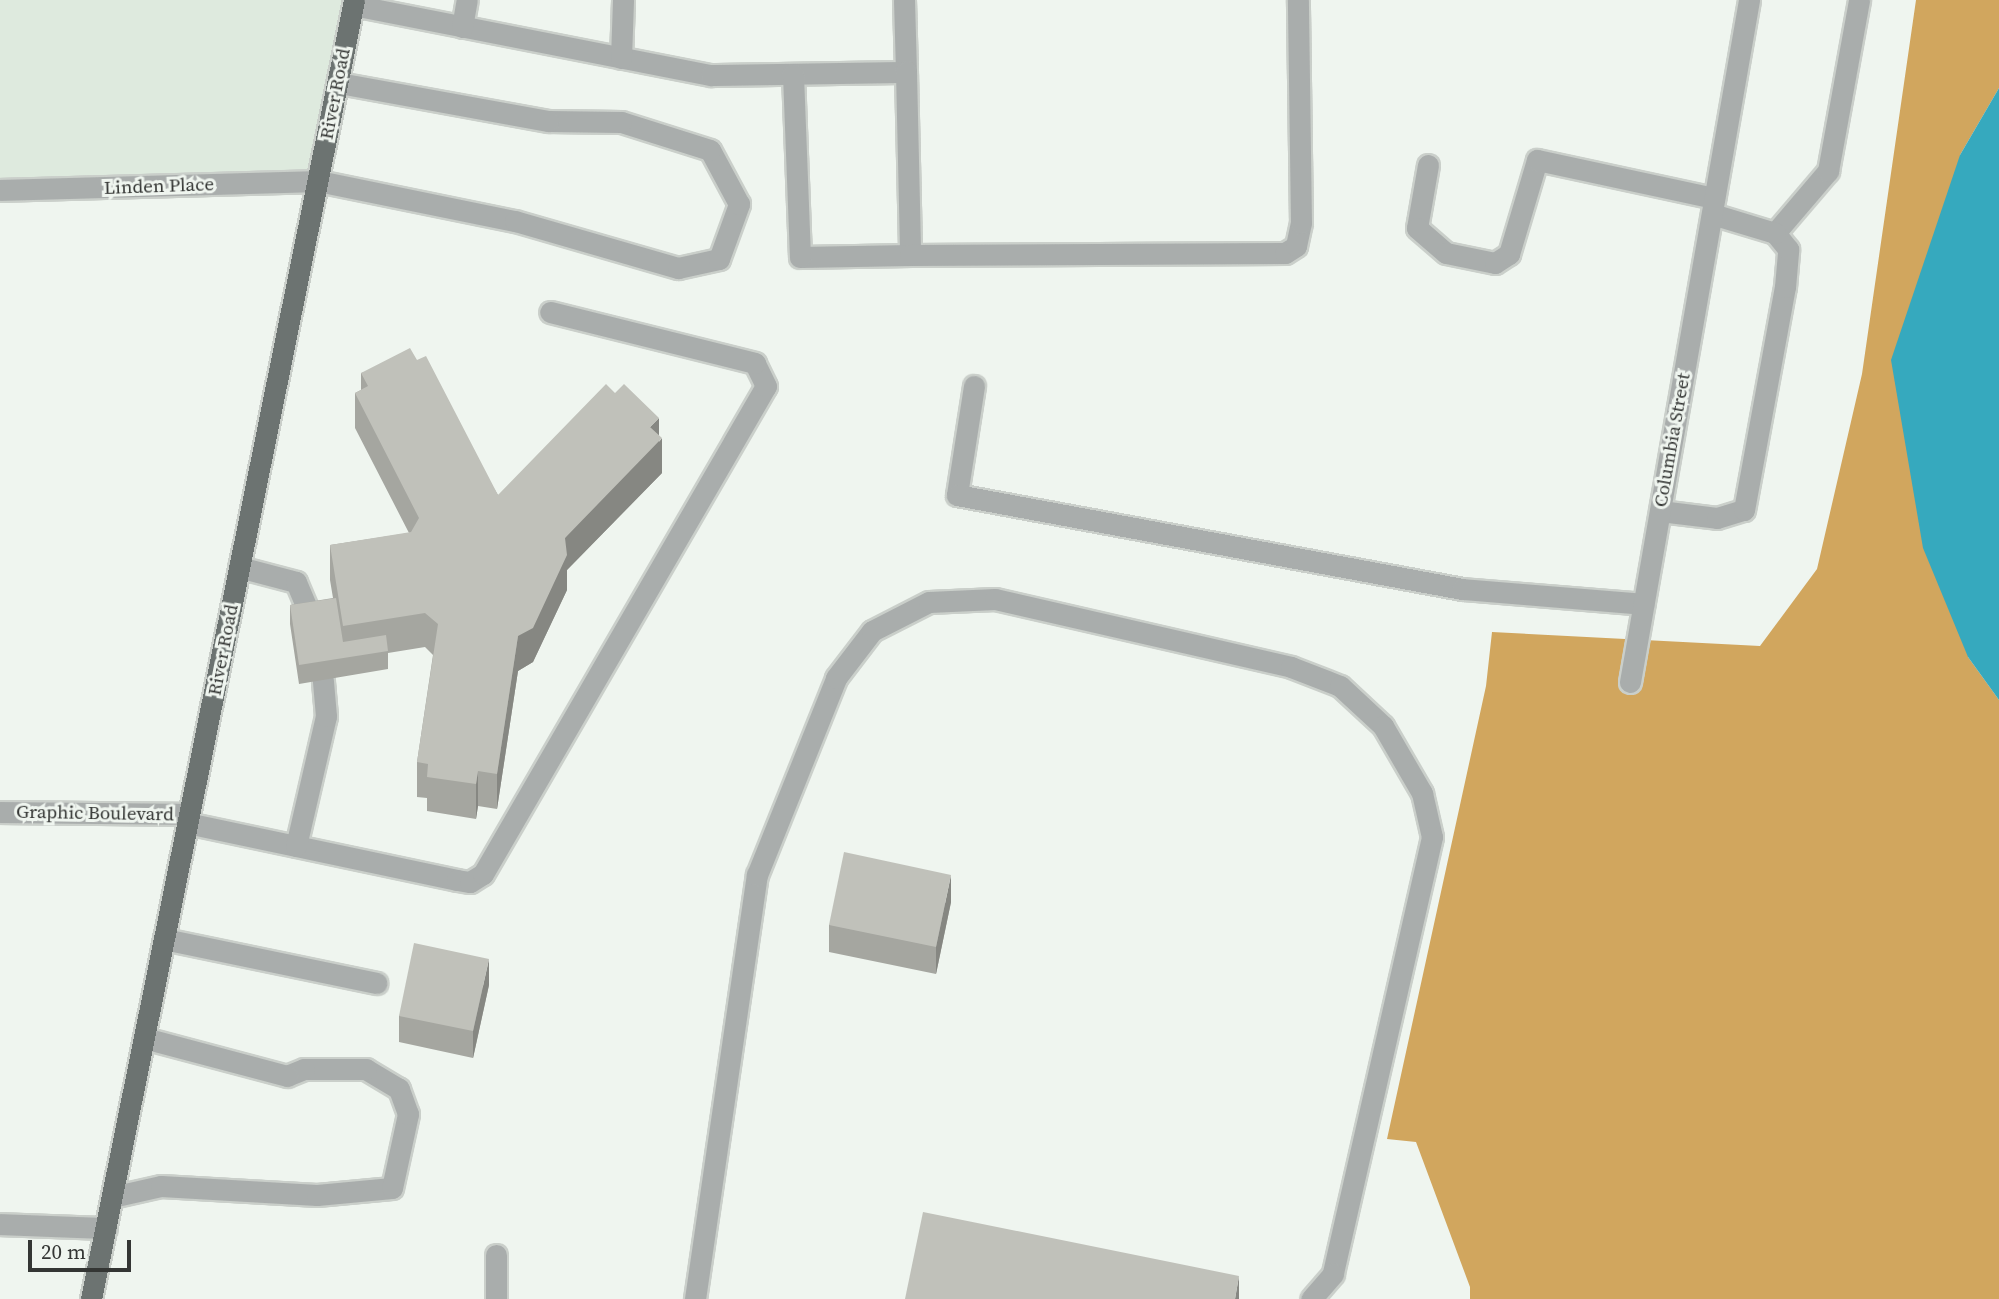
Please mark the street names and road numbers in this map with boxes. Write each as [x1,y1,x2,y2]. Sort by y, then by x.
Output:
street label: River Road [315,47,355,141]
street label: Linden Place [104,173,214,199]
street label: Columbia Street [1649,371,1695,509]
street label: River Road [203,603,243,697]
street label: Graphic Boulevard [16,800,174,826]

